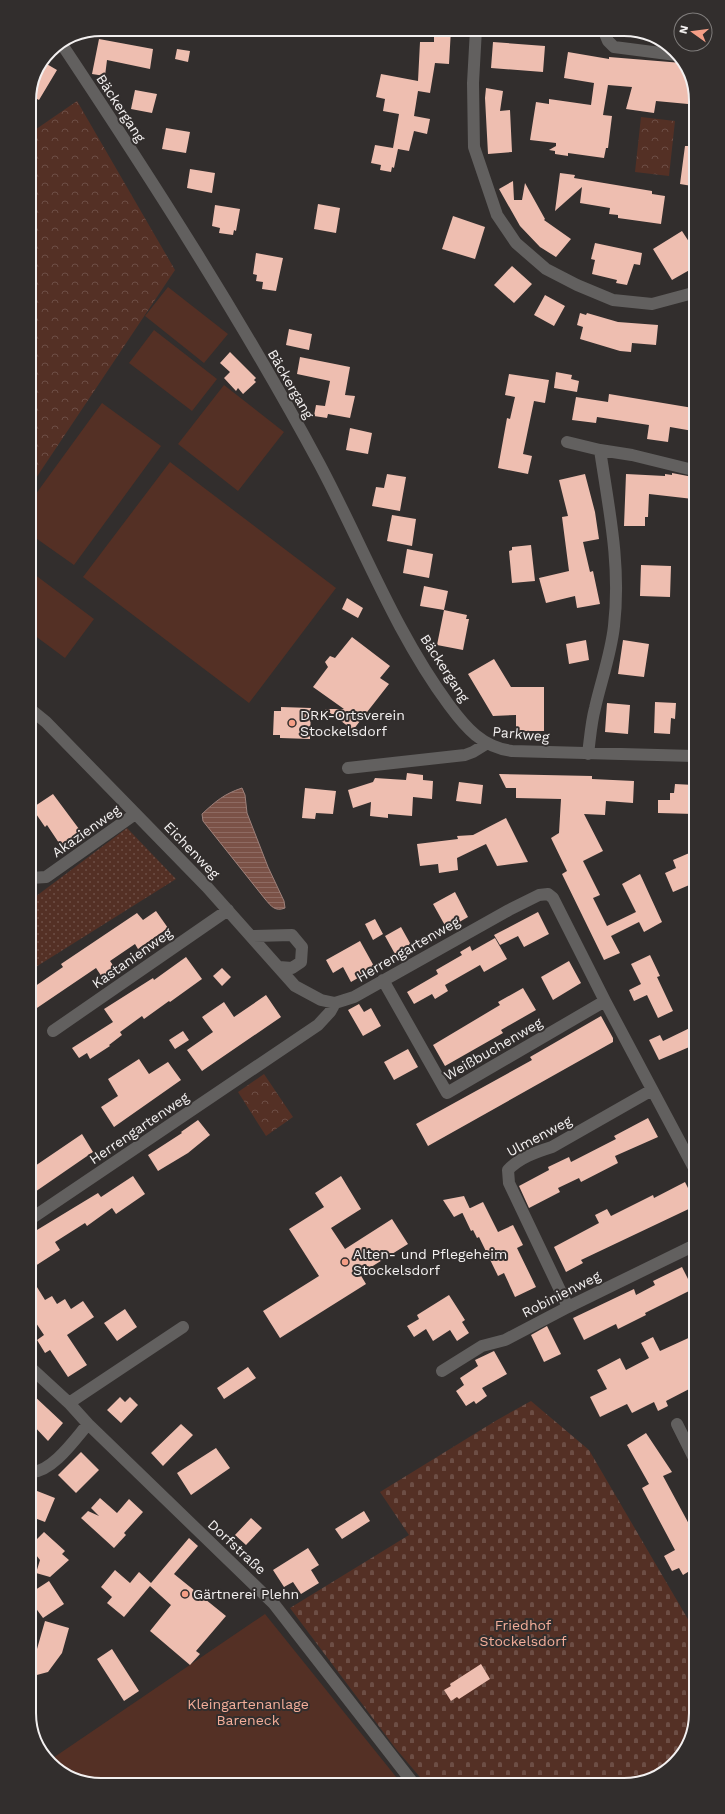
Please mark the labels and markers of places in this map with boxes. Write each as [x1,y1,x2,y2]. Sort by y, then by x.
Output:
place label: DRK-Ortsverein Stockelsdorf [300,707,405,739]
marker: DRK-Ortsverein Stockelsdorf [287,718,297,728]
place label: Alten- und Pflegeheim Stockelsdorf [353,1246,507,1278]
marker: Alten- und Pflegeheim Stockelsdorf [340,1257,350,1267]
place label: Gärtnerei Plehn [193,1586,299,1602]
marker: Gärtnerei Plehn [180,1589,190,1599]

